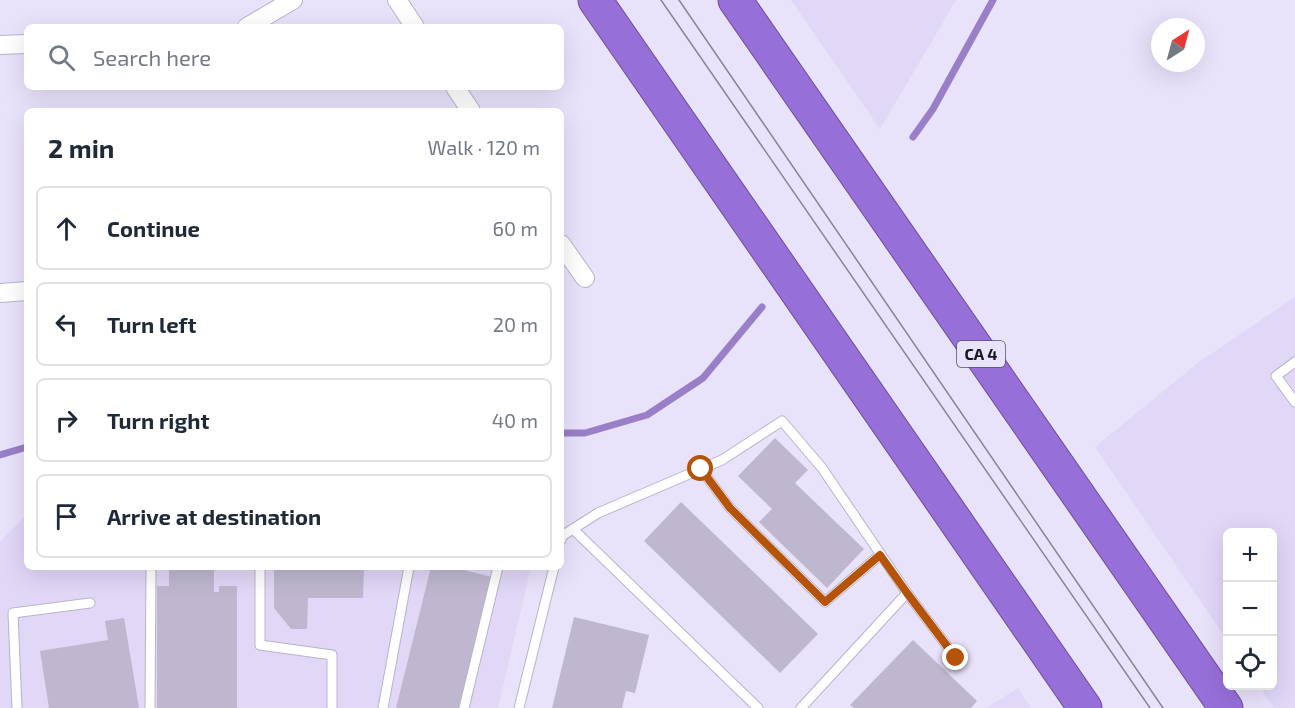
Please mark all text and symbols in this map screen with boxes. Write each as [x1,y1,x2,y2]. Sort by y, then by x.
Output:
north arrow [1151,18,1205,72]
search box [24,24,564,90]
icon: search [45,41,78,74]
text: Search here [93,44,211,70]
text: 2 min [48,132,114,163]
text: Walk · 120 m [428,135,540,159]
icon: ahead [50,212,83,245]
text: Continue [107,215,200,241]
text: 60 m [493,216,538,240]
icon: left [50,308,83,341]
text: Turn left [107,311,196,337]
text: 20 m [493,312,538,336]
road number: CA 4 [957,341,1005,367]
icon: right [50,404,83,437]
text: Turn right [107,407,209,433]
text: 40 m [492,408,538,432]
route start [687,455,713,481]
icon: arrive [50,500,83,533]
text: Arrive at destination [107,503,321,529]
map controls [1223,528,1277,690]
button: + [1223,528,1277,582]
button: − [1223,582,1277,636]
button: locate [1223,636,1277,690]
route end [942,644,968,670]

